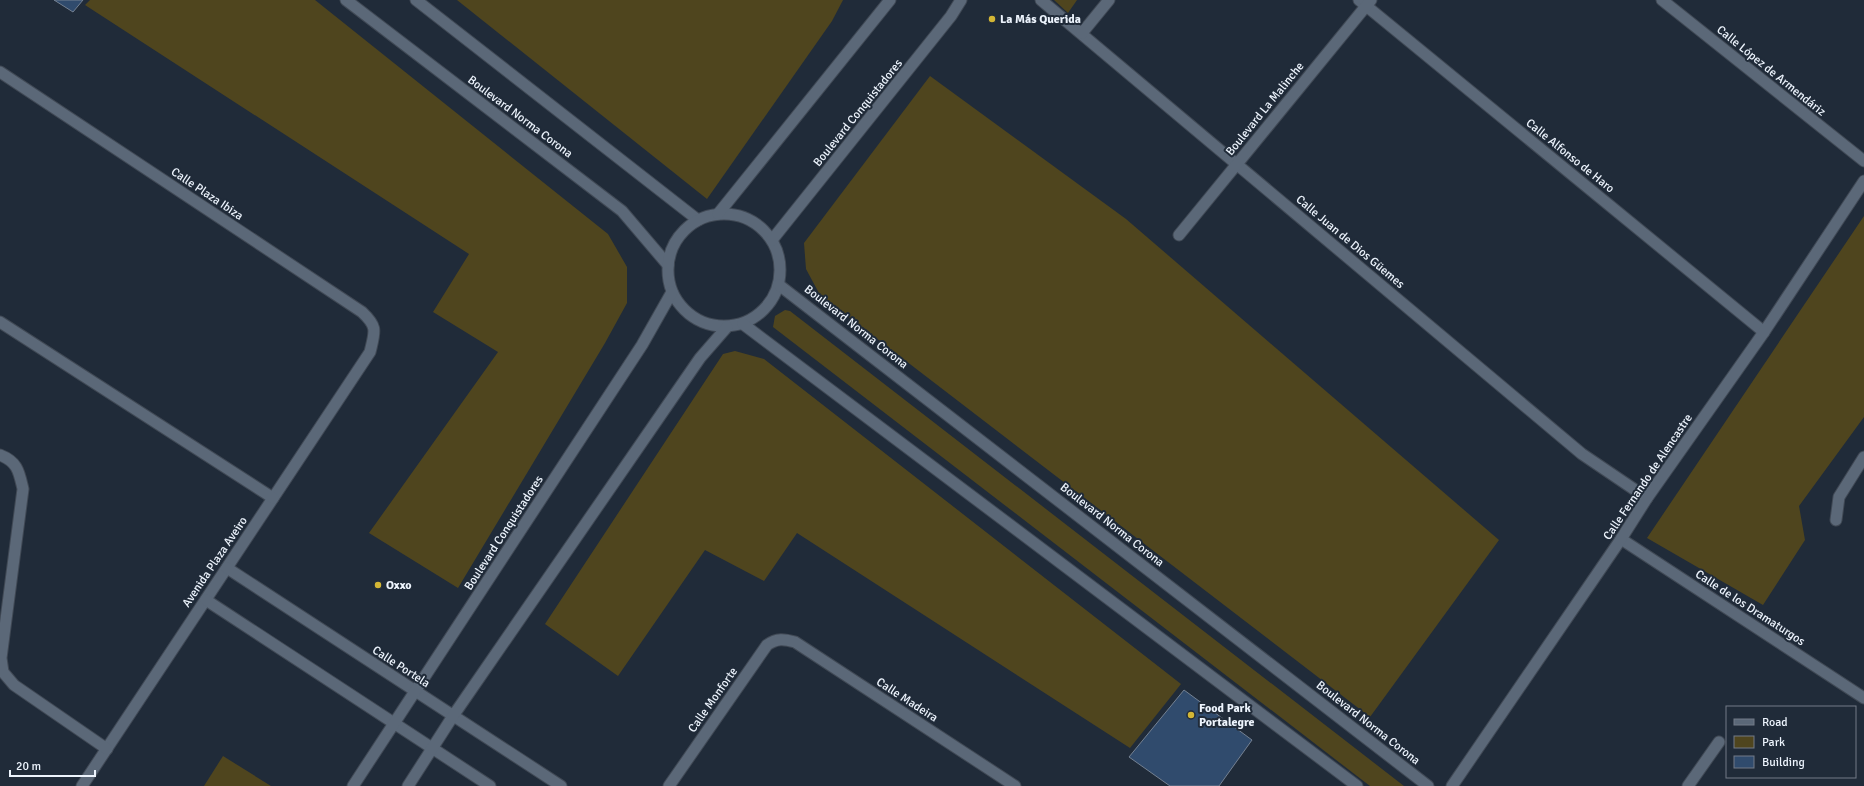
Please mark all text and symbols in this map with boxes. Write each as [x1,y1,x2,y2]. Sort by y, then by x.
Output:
place label: La Más Querida [1000,12,1081,27]
marker: La Más Querida [987,14,997,24]
street label: Calle López de Armendáriz [1714,22,1828,120]
street label: Boulevard Conquistadores [810,56,906,170]
street label: Boulevard La Malinche [1223,59,1307,159]
street label: Boulevard Norma Corona [464,73,576,161]
street label: Calle Alfonso de Haro [1523,116,1617,196]
street label: Calle Plaza Ibiza [168,164,246,224]
street label: Calle Juan de Dios Güemes [1293,192,1407,292]
street label: Boulevard Norma Corona [801,282,911,372]
street label: Calle Fernando de Alencastre [1600,411,1696,543]
street label: Boulevard Conquistadores [461,473,547,593]
street label: Boulevard Norma Corona [1057,480,1167,570]
street label: Avenida Plaza Aveiro [179,514,251,610]
street label: Calle de los Dramaturgos [1692,567,1808,649]
place label: Oxxo [386,578,412,593]
marker: Oxxo [373,580,383,590]
street label: Calle Portela [369,643,433,691]
street label: Calle Monforte [685,665,741,735]
street label: Calle Madeira [873,675,941,725]
street label: Boulevard Norma Corona [1313,678,1423,768]
place label: Food Park Portalegre [1199,701,1255,730]
legend [1726,706,1856,778]
marker: Food Park Portalegre [1186,710,1196,720]
text: Road [1762,715,1788,730]
text: Park [1762,735,1785,750]
scale bar [10,752,95,778]
text: Building [1762,755,1805,770]
text: 20 m [16,759,41,774]

